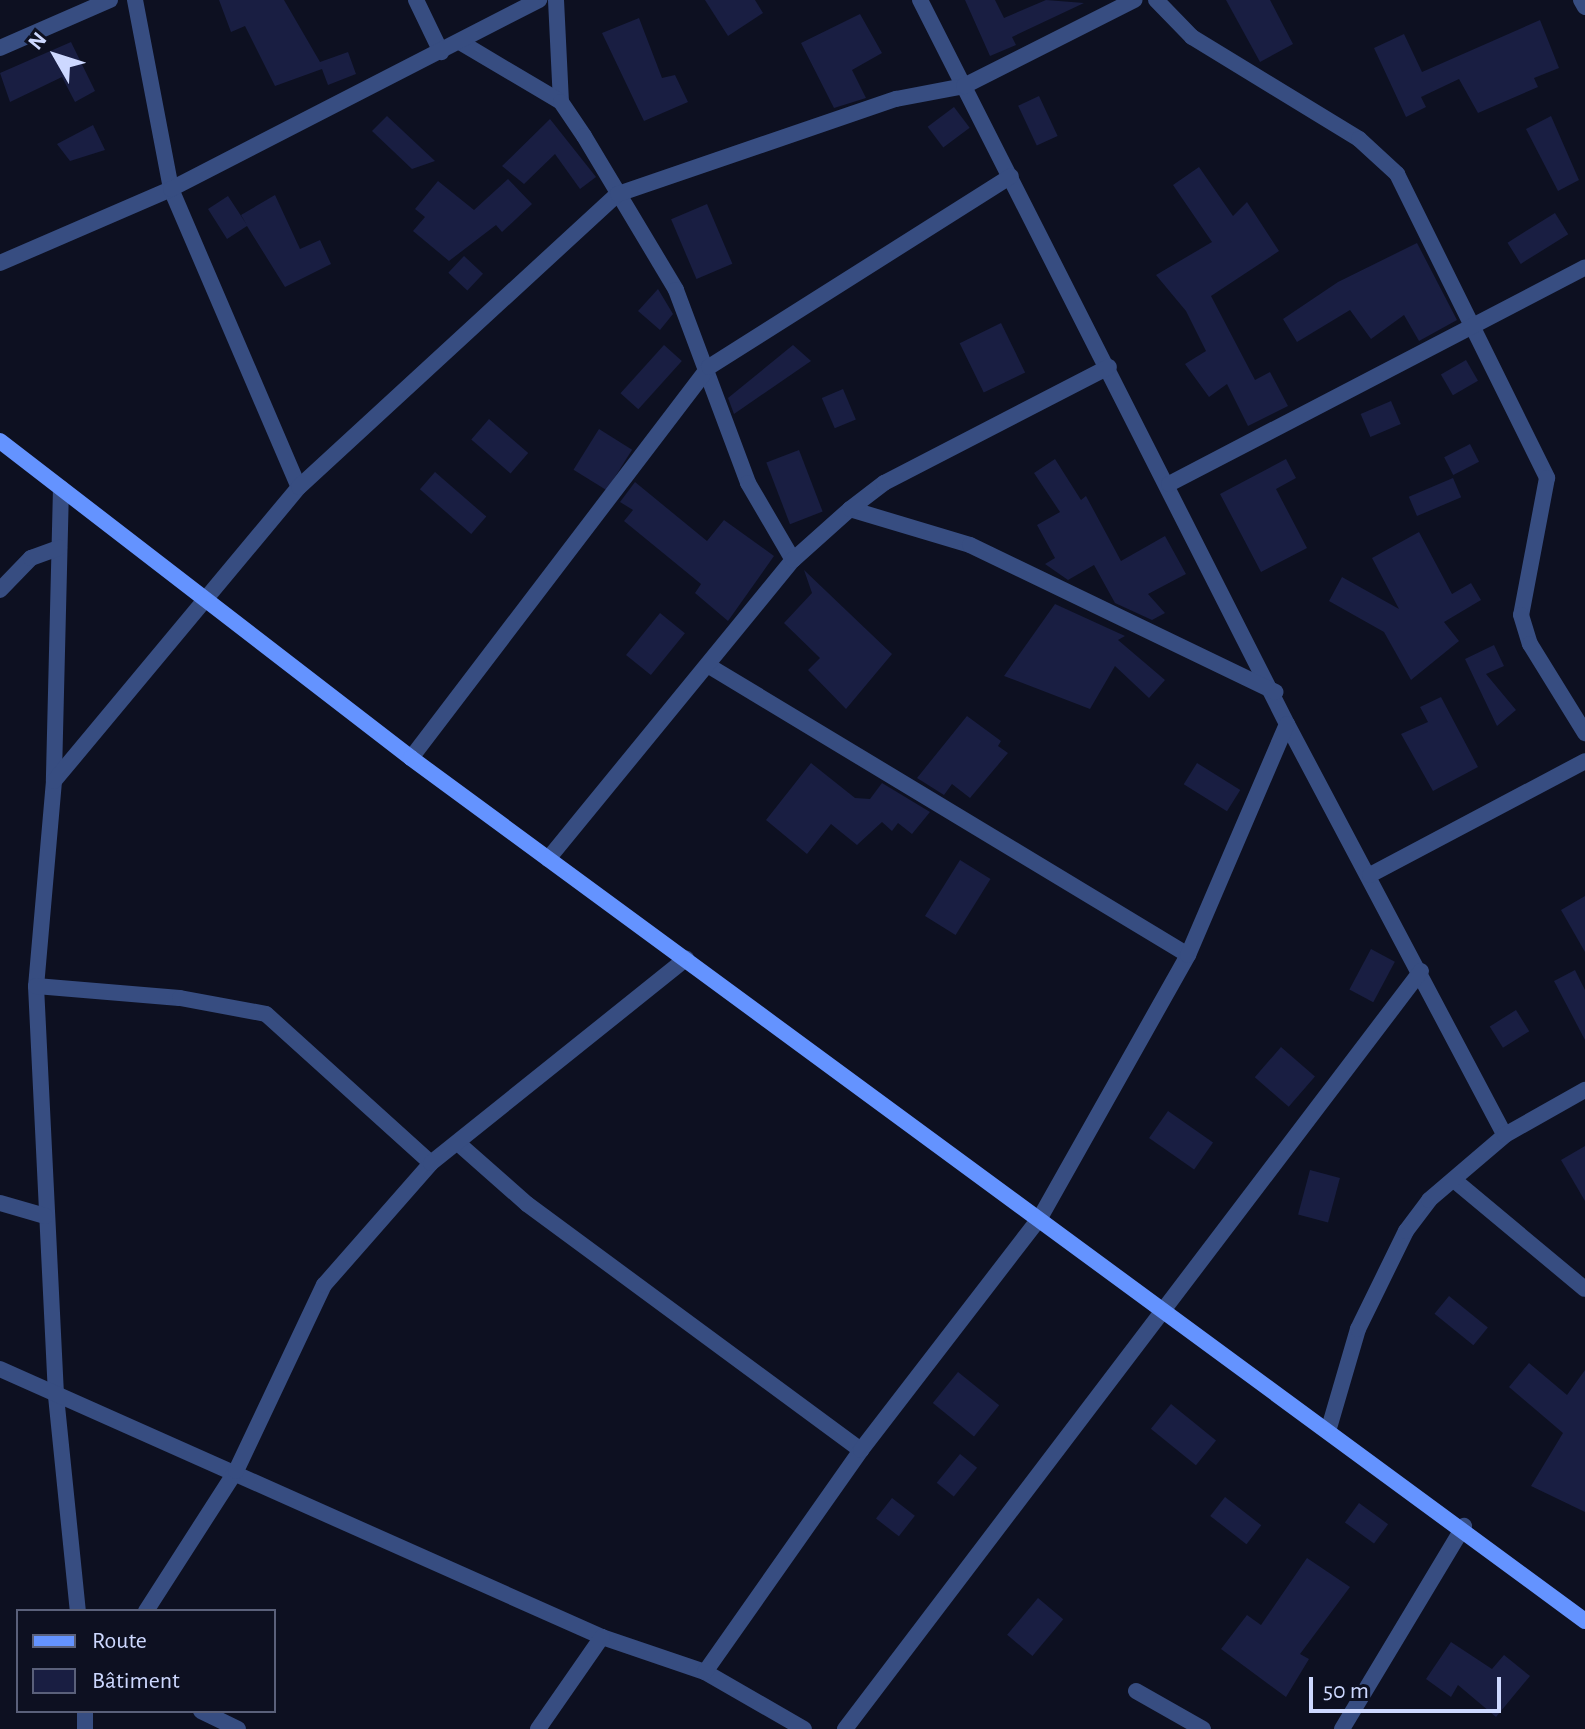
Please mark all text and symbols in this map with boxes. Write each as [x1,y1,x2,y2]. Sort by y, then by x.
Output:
north arrow [16,16,96,96]
text: N [24,28,51,54]
legend [16,1609,276,1713]
text: Route [92,1629,147,1653]
scale bar [1313,1661,1505,1711]
text: Bâtiment [92,1669,180,1693]
text: 50 m [1323,1679,1369,1703]

